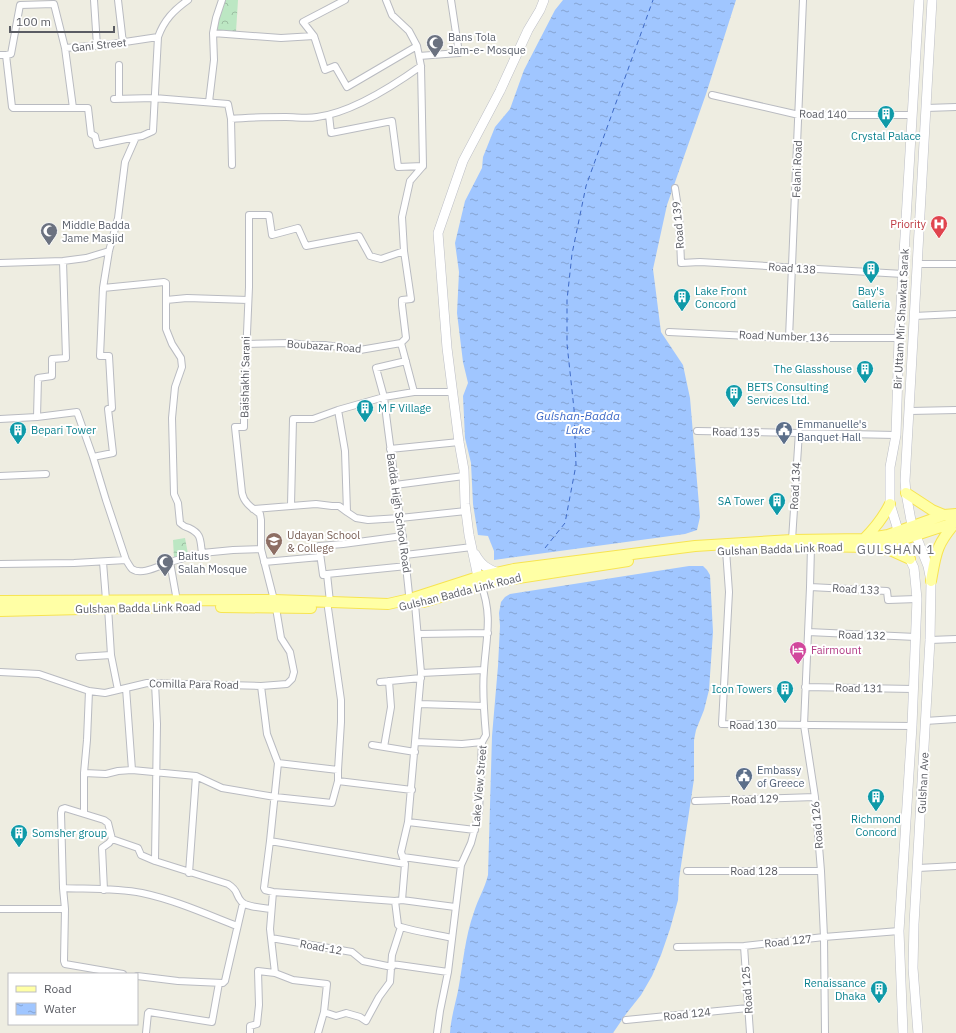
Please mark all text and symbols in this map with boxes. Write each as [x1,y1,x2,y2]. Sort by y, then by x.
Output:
scale bar [10,8,114,34]
text: 100 m [16,14,51,29]
place label: Bans Tola Jam-e- Mosque [448,30,526,57]
mosque icon: Bans Tola Jam-e- Mosque [425,33,445,58]
street label: Gani Street [71,35,127,55]
building icon: Crystal Palace [876,104,896,129]
street label: Road 140 [799,107,847,121]
place label: Crystal Palace [851,129,921,143]
street label: Felani Road [789,140,805,198]
street label: Road 139 [669,201,687,249]
hospital icon: Priority [929,214,949,239]
place label: Priority [890,217,927,231]
place label: Middle Badda Jame Masjid [62,218,130,245]
mosque icon: Middle Badda Jame Masjid [39,221,59,246]
street label: Bir Uttam Mir Shawkat Sarak [890,248,912,390]
street label: Road 138 [768,259,816,277]
building icon: Bay's Galleria [861,259,881,284]
place label: Lake Front Concord [695,284,747,311]
place label: Bay's Galleria [852,284,890,311]
building icon: Lake Front Concord [672,287,692,312]
street label: Road Number 136 [739,327,829,345]
street label: Baishakhi Sarani [237,336,253,418]
street label: Boubazar Road [286,336,362,356]
building icon: The Glasshouse [855,359,875,384]
place label: The Glasshouse [774,362,852,376]
place label: BETS Consulting Services Ltd. [747,380,828,407]
building icon: BETS Consulting Services Ltd. [724,383,744,408]
building icon: M F Village [355,398,375,423]
place label: M F Village [378,401,431,415]
water label: Gulshan-Badda Lake [536,408,620,437]
place label: Emmanuelle's Banquet Hall [797,417,867,444]
building icon: Bepari Tower [8,420,28,445]
public building icon: Emmanuelle's Banquet Hall [774,420,794,445]
place label: Bepari Tower [31,423,96,437]
street label: Road 135 [712,425,760,439]
street label: Badda High School Road [384,452,414,574]
street label: Road 134 [787,461,803,510]
building icon: SA Tower [767,491,787,516]
place label: SA Tower [718,494,764,508]
place label: Udayan School & College [287,528,360,555]
school or university icon: Udayan School & College [264,531,284,556]
street label: Gulshan Badda Link Road [717,540,843,558]
district label: GULSHAN 1 [857,541,935,558]
place label: Baitus Salah Mosque [178,549,247,576]
mosque icon: Baitus Salah Mosque [155,552,175,577]
street label: Gulshan Badda Link Road [397,570,523,614]
street label: Road 133 [832,581,880,597]
street label: Gulshan Badda Link Road [75,600,201,616]
street label: Road 132 [838,627,886,643]
hotel icon: Fairmount [788,640,808,665]
place label: Fairmount [811,643,862,657]
street label: Comilla Para Road [149,676,239,692]
building icon: Icon Towers [775,679,795,704]
street label: Road 131 [835,681,883,695]
place label: Icon Towers [712,682,772,696]
street label: Road 130 [729,718,777,732]
street label: Lake View Street [468,744,490,828]
street label: Gulshan Ave [914,752,932,814]
place label: Embassy of Greece [757,763,804,790]
public building icon: Embassy of Greece [734,766,754,791]
building icon: Richmond Concord [866,787,886,812]
street label: Road 129 [731,791,779,807]
street label: Road 126 [808,801,826,849]
place label: Richmond Concord [851,812,901,839]
building icon: Somsher group [9,823,29,848]
place label: Somsher group [32,826,107,840]
street label: Road 128 [730,864,778,878]
street label: Road 127 [764,932,812,950]
street label: Road-12 [299,936,343,958]
street label: Road 125 [738,966,756,1014]
legend [8,973,138,1025]
place label: Renaissance Dhaka [804,976,866,1003]
building icon: Renaissance Dhaka [869,979,889,1004]
text: Road [44,981,72,996]
text: Water [44,1001,77,1016]
street label: Road 124 [663,1005,712,1023]

